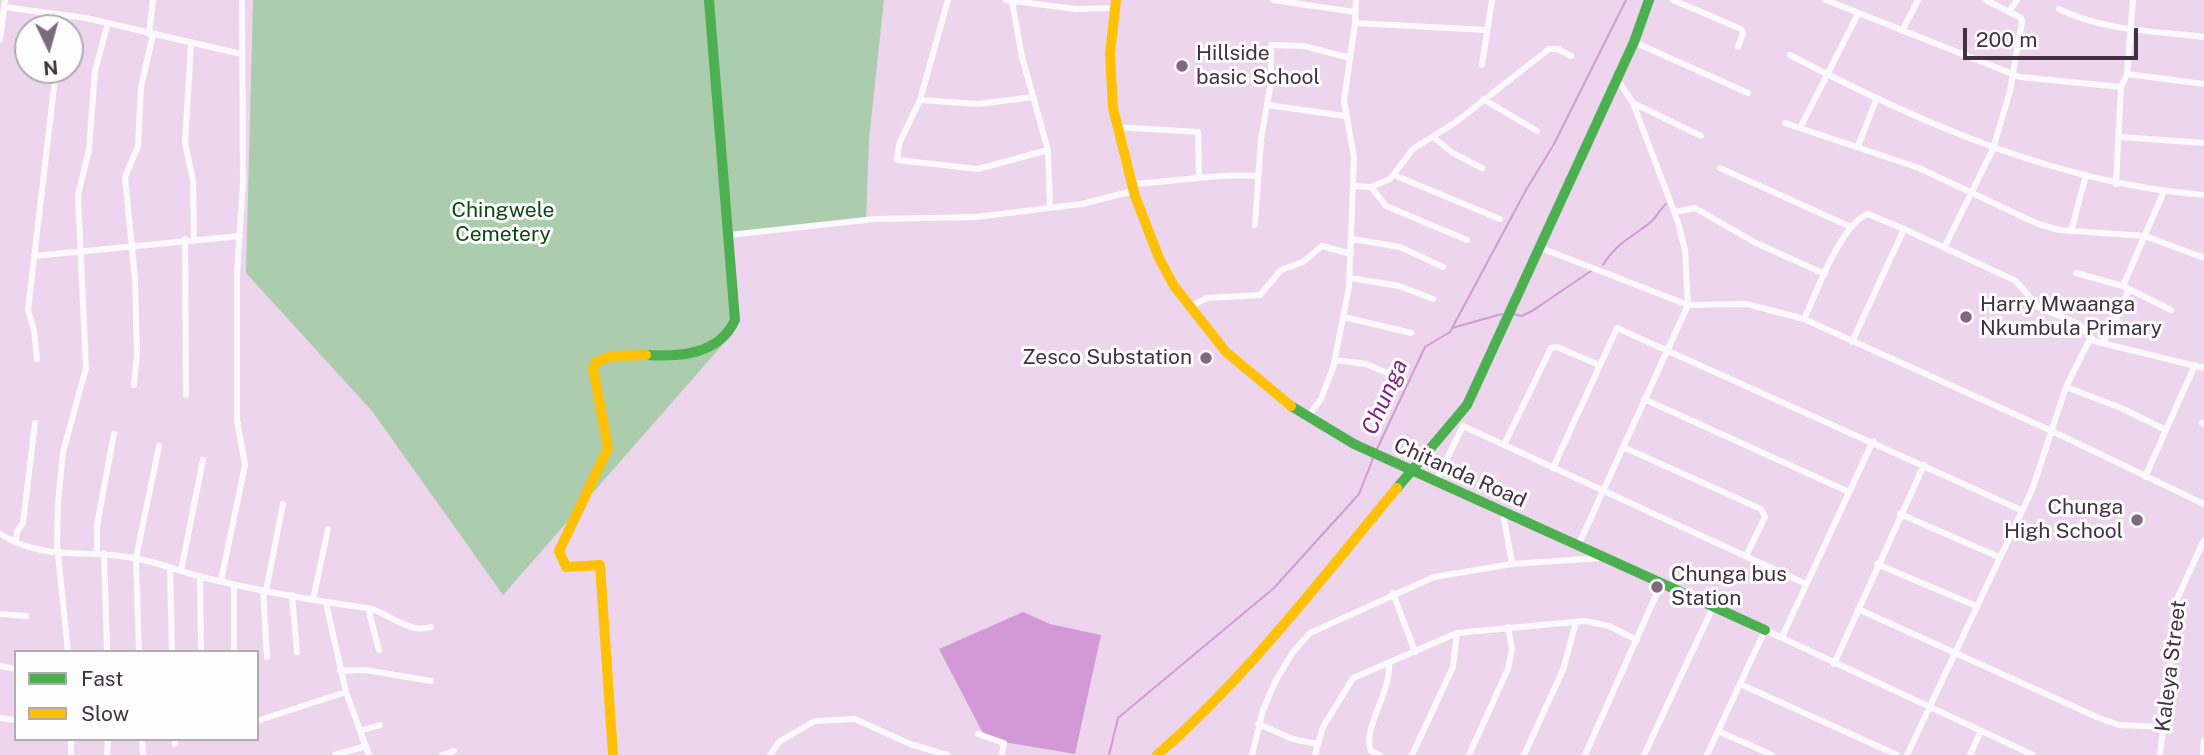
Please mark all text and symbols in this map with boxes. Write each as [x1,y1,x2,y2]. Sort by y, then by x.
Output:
north arrow [14,14,84,84]
scale bar [1966,14,2141,58]
text: 200 m [1976,27,2037,52]
place label: Hillside basic School [1196,41,1320,91]
text: N [42,56,59,80]
marker: Hillside basic School [1174,58,1190,74]
park label: Chingwele Cemetery [452,198,554,248]
place label: Harry Mwaanga Nkumbula Primary [1980,292,2162,342]
marker: Harry Mwaanga Nkumbula Primary [1958,309,1974,325]
place label: Zesco Substation [1022,345,1192,371]
marker: Zesco Substation [1198,350,1214,366]
water label: Chunga [1356,355,1414,439]
street label: Chitanda Road [1390,432,1530,514]
place label: Chunga High School [2004,495,2123,545]
marker: Chunga High School [2129,512,2145,528]
place label: Chunga bus Station [1671,562,1787,612]
marker: Chunga bus Station [1649,579,1665,595]
street label: Kaleya Street [2150,599,2192,733]
legend [14,650,259,741]
text: Fast [81,666,123,691]
text: Slow [81,701,129,726]

